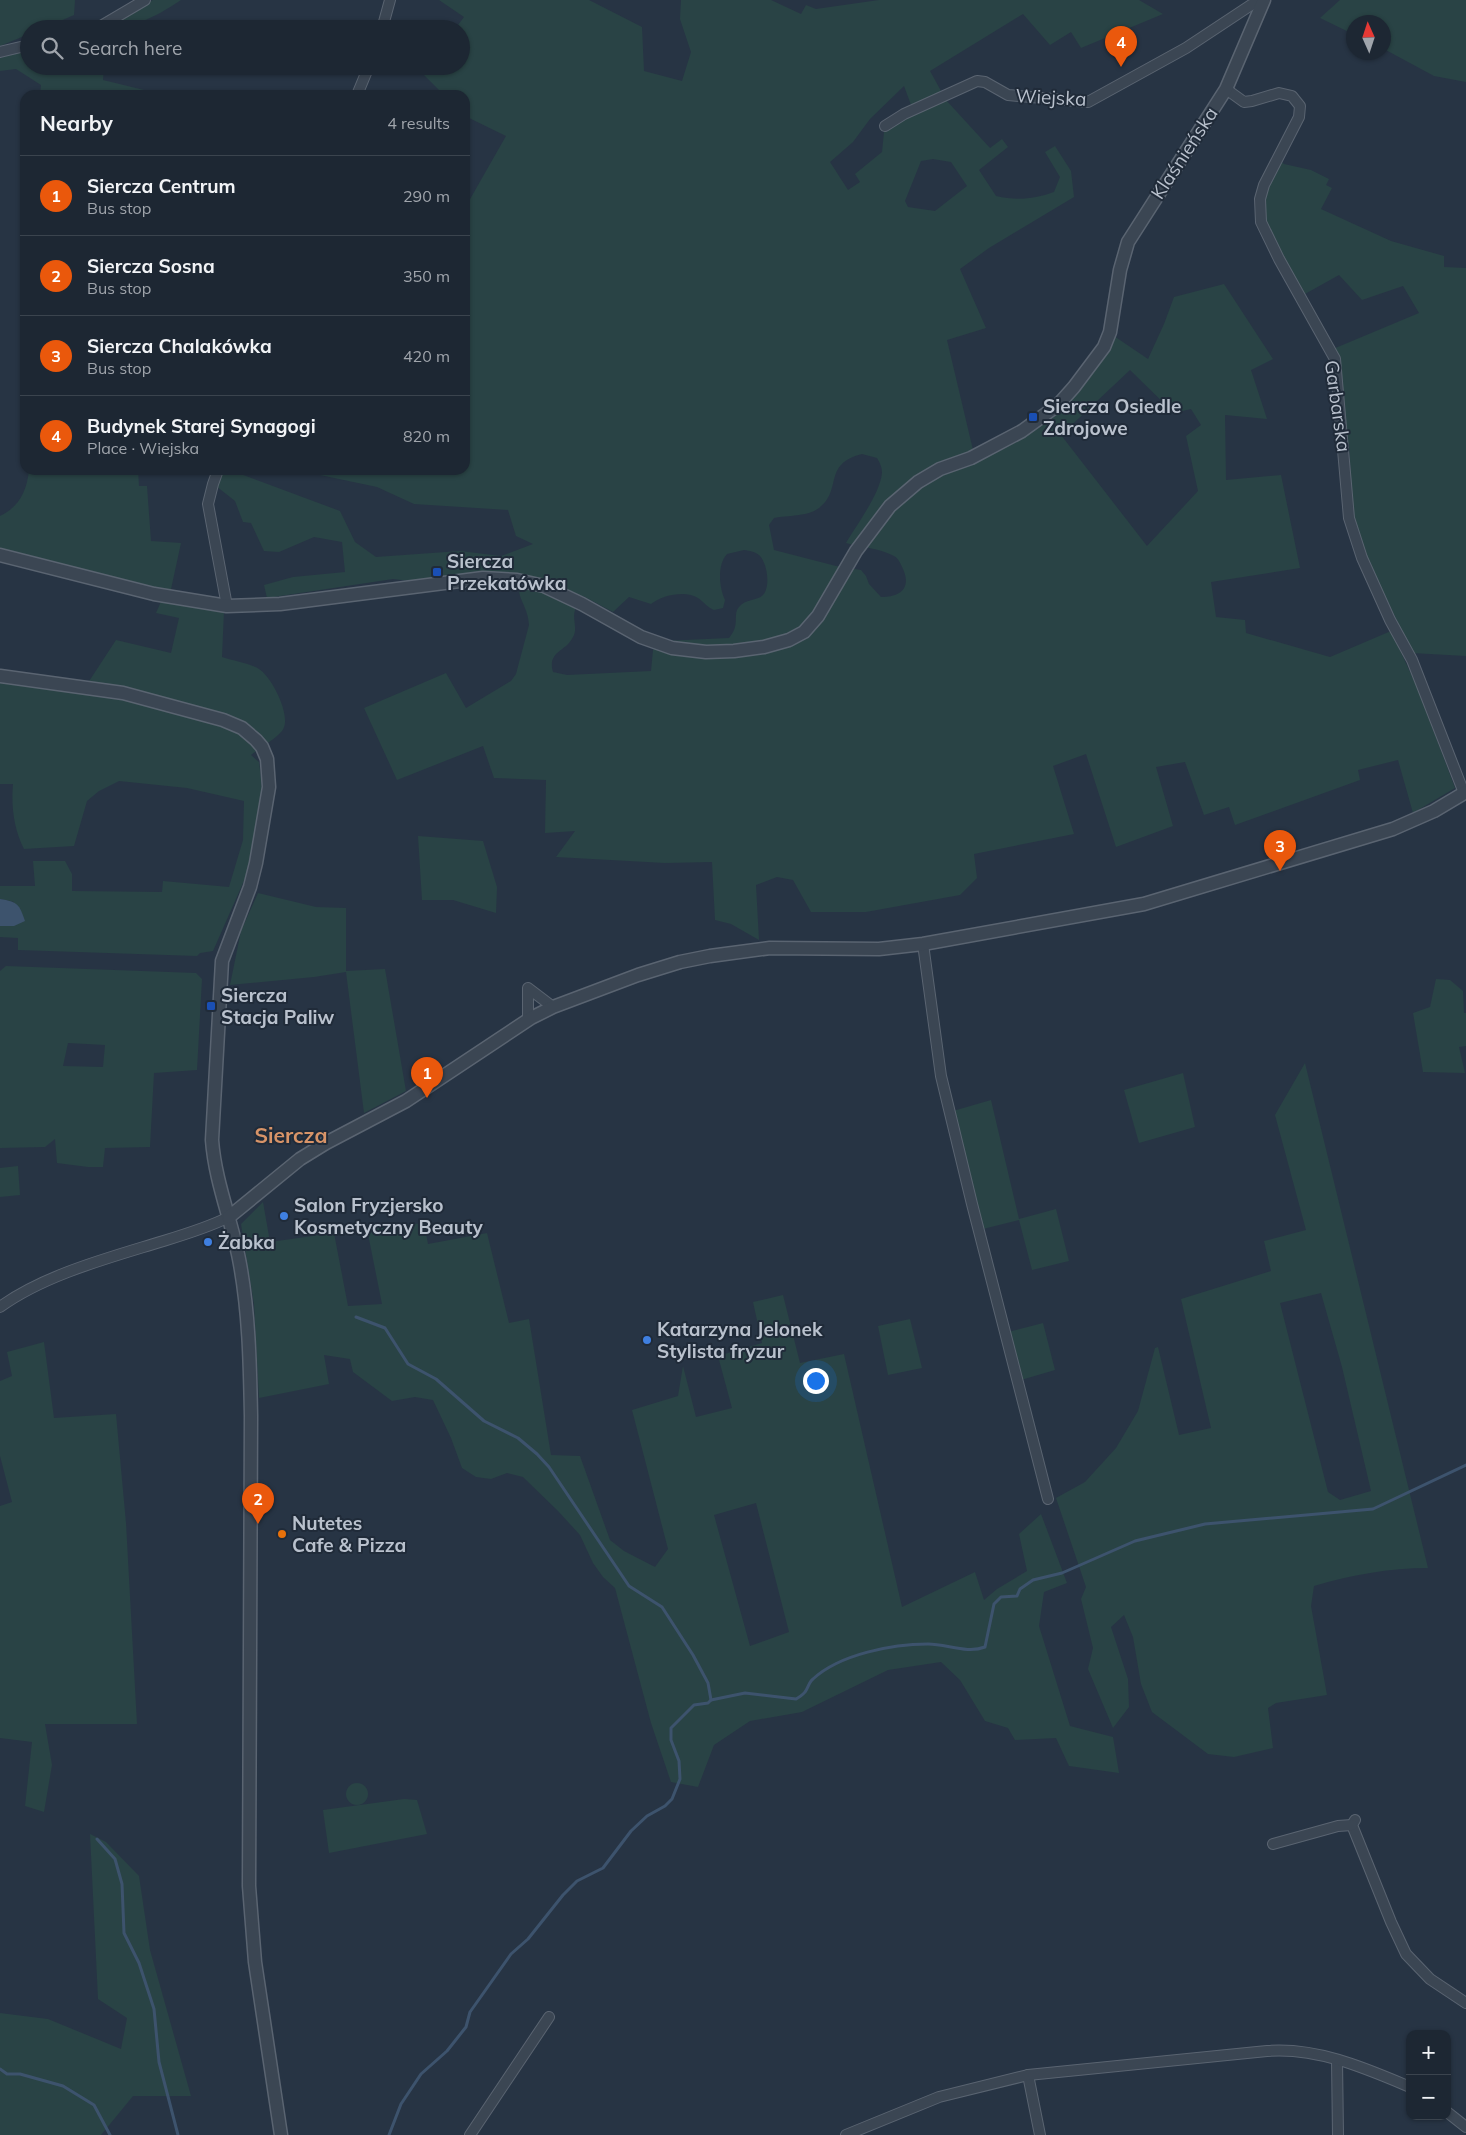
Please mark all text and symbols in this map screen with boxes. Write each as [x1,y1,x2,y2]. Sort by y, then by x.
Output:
north arrow [1346,15,1391,60]
search box [20,20,470,75]
pin: 4 [1105,26,1137,67]
icon: search [38,34,66,62]
text: Search here [78,36,182,60]
street label: Wiejska [1015,83,1087,111]
street label: Klaśnieńska [1145,102,1223,204]
text: Nearby [40,110,113,136]
text: 4 results [387,113,450,133]
text: Siercza Centrum [87,174,236,198]
text: 1 [51,186,61,206]
text: 290 m [403,186,450,206]
text: Bus stop [87,198,151,218]
text: Siercza Sosna [87,254,215,278]
text: 2 [51,266,61,286]
text: 350 m [403,266,450,286]
text: Bus stop [87,278,151,298]
text: Siercza Chalakówka [87,334,272,358]
text: 3 [51,346,61,366]
text: 420 m [403,346,450,366]
text: Bus stop [87,358,151,378]
street label: Garbarska [1320,359,1356,453]
place label: Siercza Osiedle Zdrojowe [1043,394,1181,440]
marker: Siercza Osiedle Zdrojowe [1027,411,1039,423]
text: Budynek Starej Synagogi [87,414,316,438]
text: 4 [51,426,61,446]
text: 820 m [403,426,450,446]
text: Place · Wiejska [87,438,199,458]
place label: Siercza Przekatówka [447,549,567,595]
marker: Siercza Przekatówka [431,566,443,578]
pin: 3 [1264,830,1296,871]
place label: Siercza Stacja Paliw [221,983,335,1029]
marker: Siercza Stacja Paliw [205,1000,217,1012]
pin: 1 [411,1057,443,1098]
district label: Siercza [254,1122,328,1148]
place label: Salon Fryzjersko Kosmetyczny Beauty [294,1193,484,1239]
marker: Salon Fryzjersko Kosmetyczny Beauty [278,1210,290,1222]
place label: Żabka [218,1230,275,1254]
marker: Żabka [202,1236,214,1248]
place label: Katarzyna Jelonek Stylista fryzur [657,1317,823,1363]
marker: Katarzyna Jelonek Stylista fryzur [641,1334,653,1346]
your location [803,1368,829,1394]
pin: 2 [242,1483,274,1524]
place label: Nutetes Cafe & Pizza [292,1511,406,1557]
marker: Nutetes Cafe & Pizza [276,1528,288,1540]
map controls [1406,2030,1451,2120]
button: + [1406,2030,1451,2075]
button: − [1406,2075,1451,2120]

